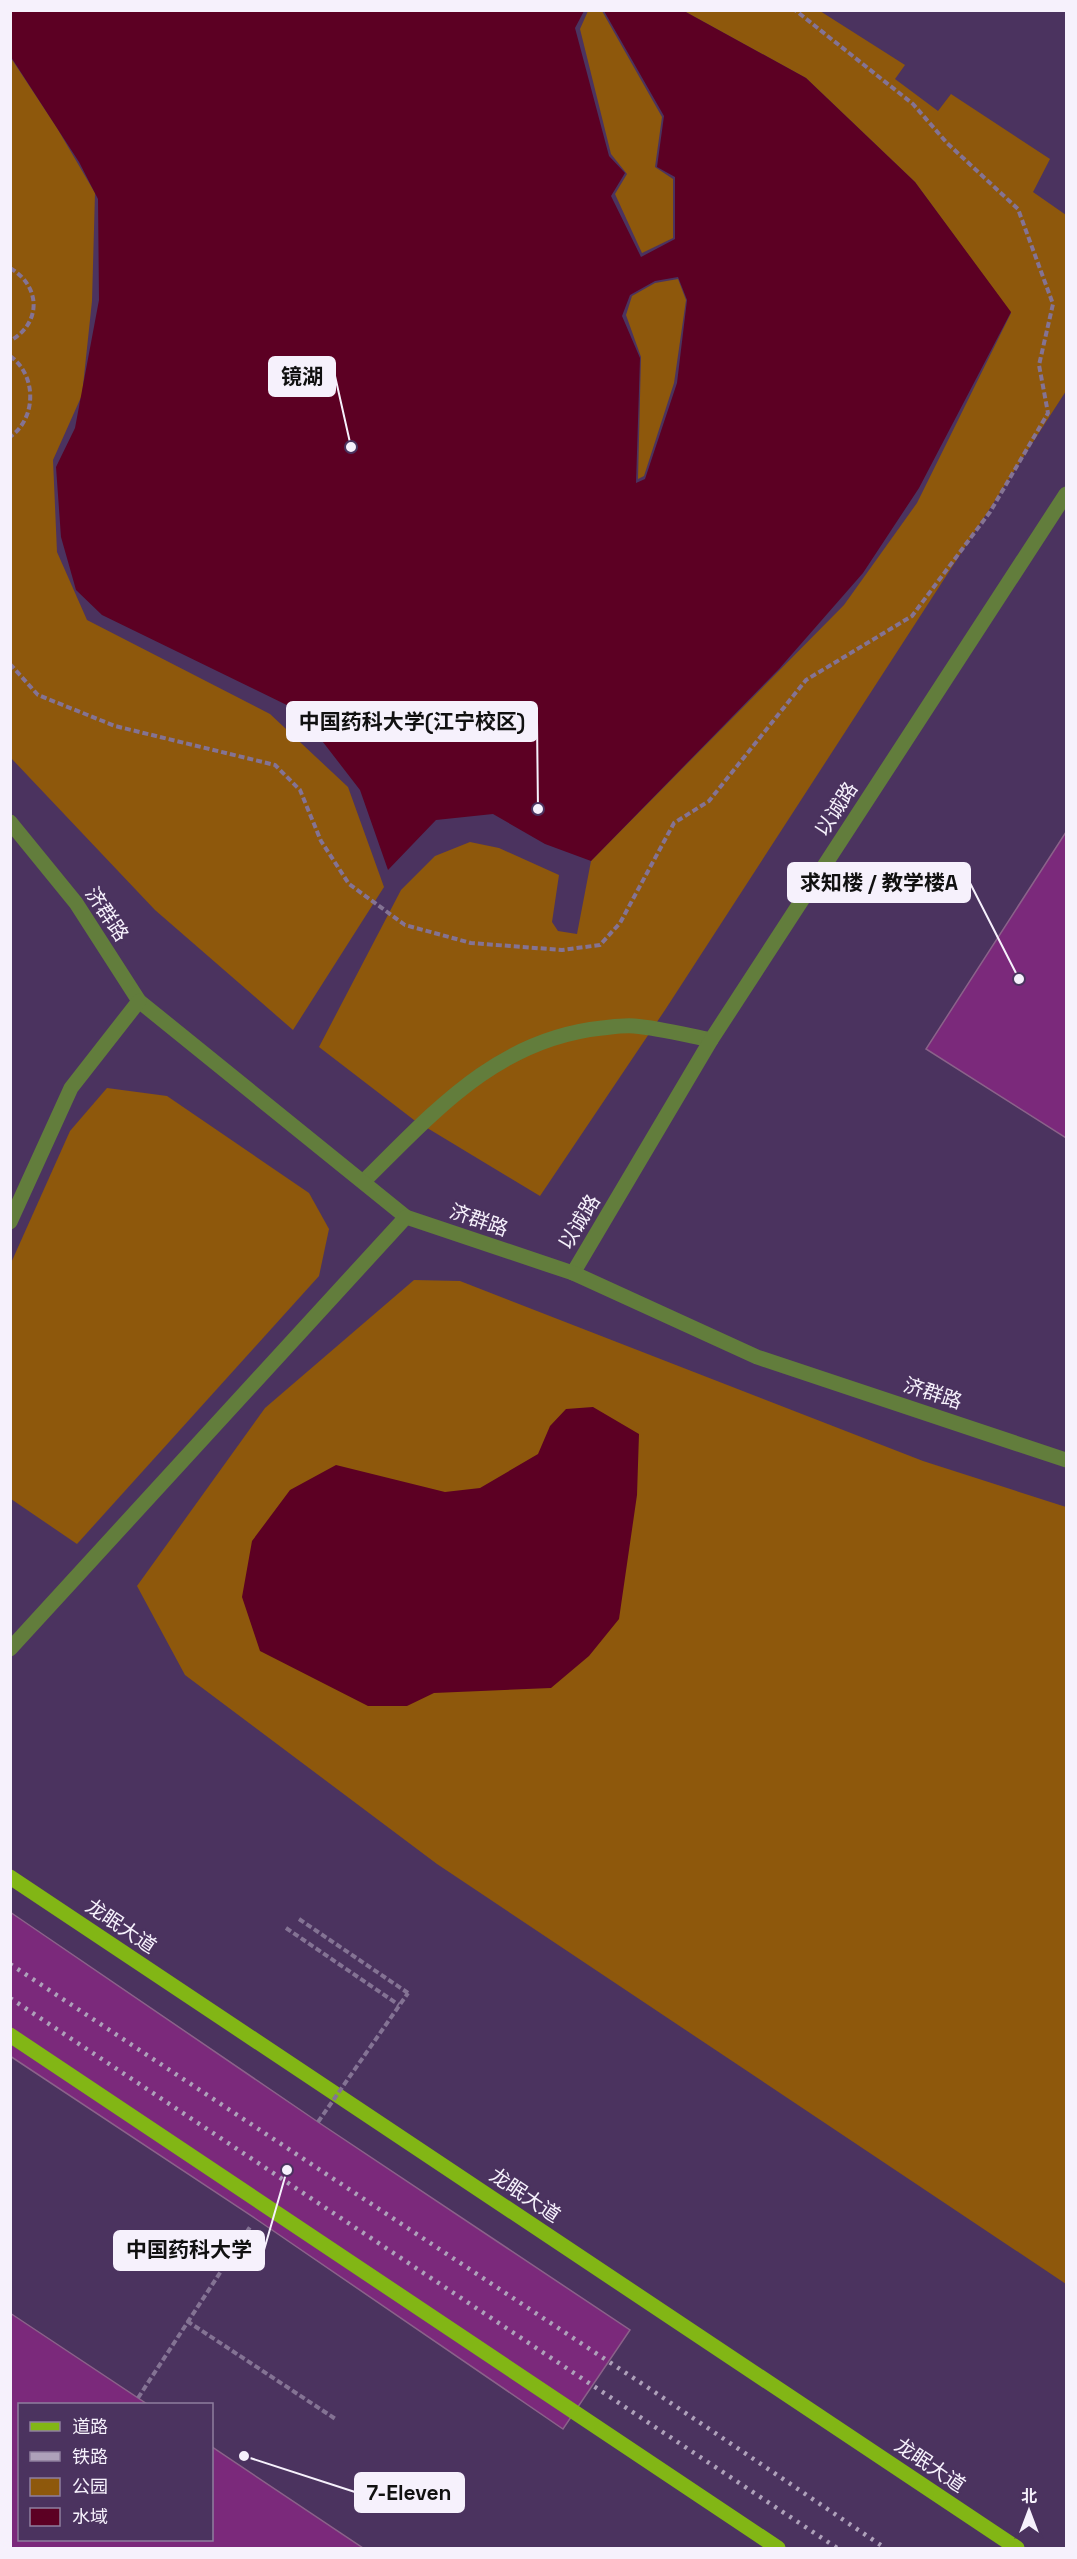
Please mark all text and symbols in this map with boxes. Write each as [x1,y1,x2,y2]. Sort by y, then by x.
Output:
callout: 镜湖 [269,357,335,396]
text: 镜湖 [281,363,323,390]
callout: 中国药科大学(江宁校区) [287,702,537,741]
text: 中国药科大学(江宁校区) [299,708,525,735]
street label: 以诚路 [809,777,863,841]
callout: 求知楼 / 教学楼A [788,863,970,902]
text: 求知楼 / 教学楼A [800,869,958,896]
street label: 济群路 [79,882,135,946]
street label: 以诚路 [552,1190,606,1254]
street label: 济群路 [446,1198,512,1242]
street label: 济群路 [900,1371,966,1415]
street label: 龙眠大道 [81,1893,161,1959]
street label: 龙眠大道 [485,2162,565,2228]
callout: 中国药科大学 [114,2231,264,2270]
text: 中国药科大学 [126,2236,252,2263]
legend [18,2403,213,2541]
text: 道路 [72,2415,108,2438]
street label: 龙眠大道 [890,2432,970,2498]
text: 铁路 [72,2445,108,2468]
callout: 7-Eleven [355,2473,464,2512]
text: 公园 [72,2475,108,2498]
text: 7-Eleven [366,2479,452,2506]
north arrow [999,2481,1059,2541]
text: 北 [1021,2486,1037,2507]
text: 水域 [72,2505,108,2528]

